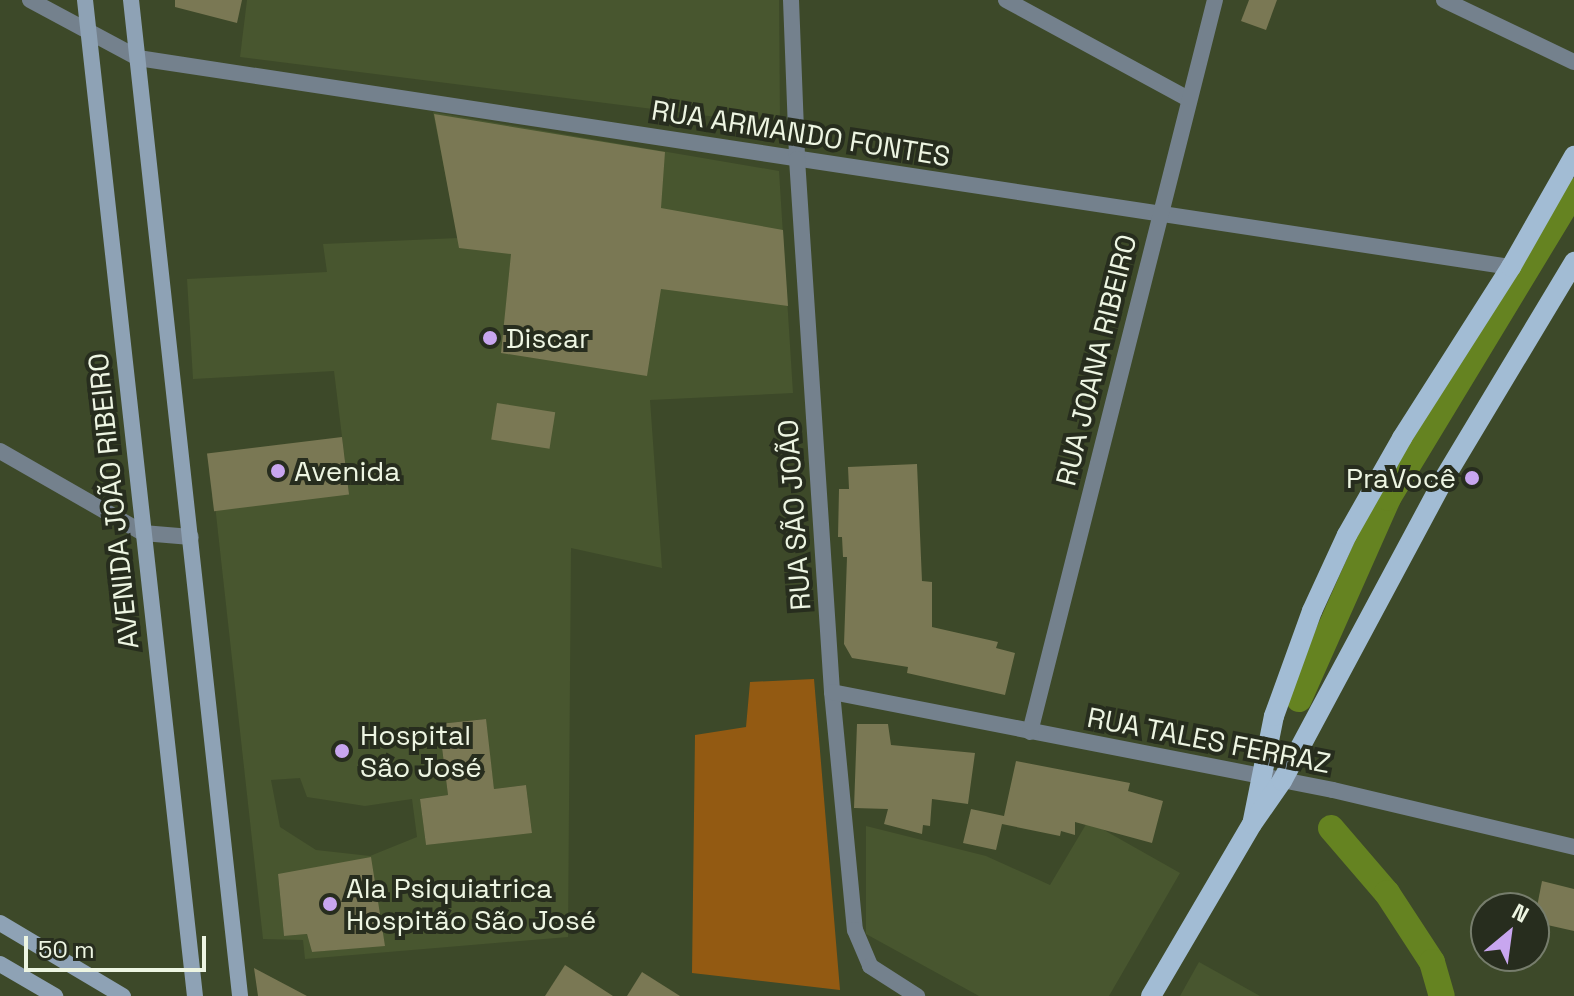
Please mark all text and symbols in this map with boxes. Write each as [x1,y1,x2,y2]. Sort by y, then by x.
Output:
street label: RUA ARMANDO FONTES [649,93,953,173]
street label: RUA JOANA RIBEIRO [1048,231,1144,489]
place label: Discar [506,321,590,355]
marker: Discar [481,329,499,347]
street label: AVENIDA JOÃO RIBEIRO [81,351,145,651]
street label: RUA SÃO JOÃO [771,418,817,612]
place label: Avenida [294,454,400,488]
place label: PraVocê [1346,461,1456,495]
marker: Avenida [269,462,287,480]
marker: PraVocê [1463,469,1481,487]
street label: RUA TALES FERRAZ [1084,700,1334,780]
place label: Hospital São José [360,718,482,784]
marker: Hospital São José [331,740,353,762]
place label: Ala Psiquiatrica Hospitão São José [346,871,596,937]
north arrow [1470,892,1550,972]
marker: Ala Psiquiatrica Hospitão São José [321,895,339,913]
text: N [1507,897,1534,929]
scale bar [28,920,210,970]
text: 50 m [38,934,95,965]

